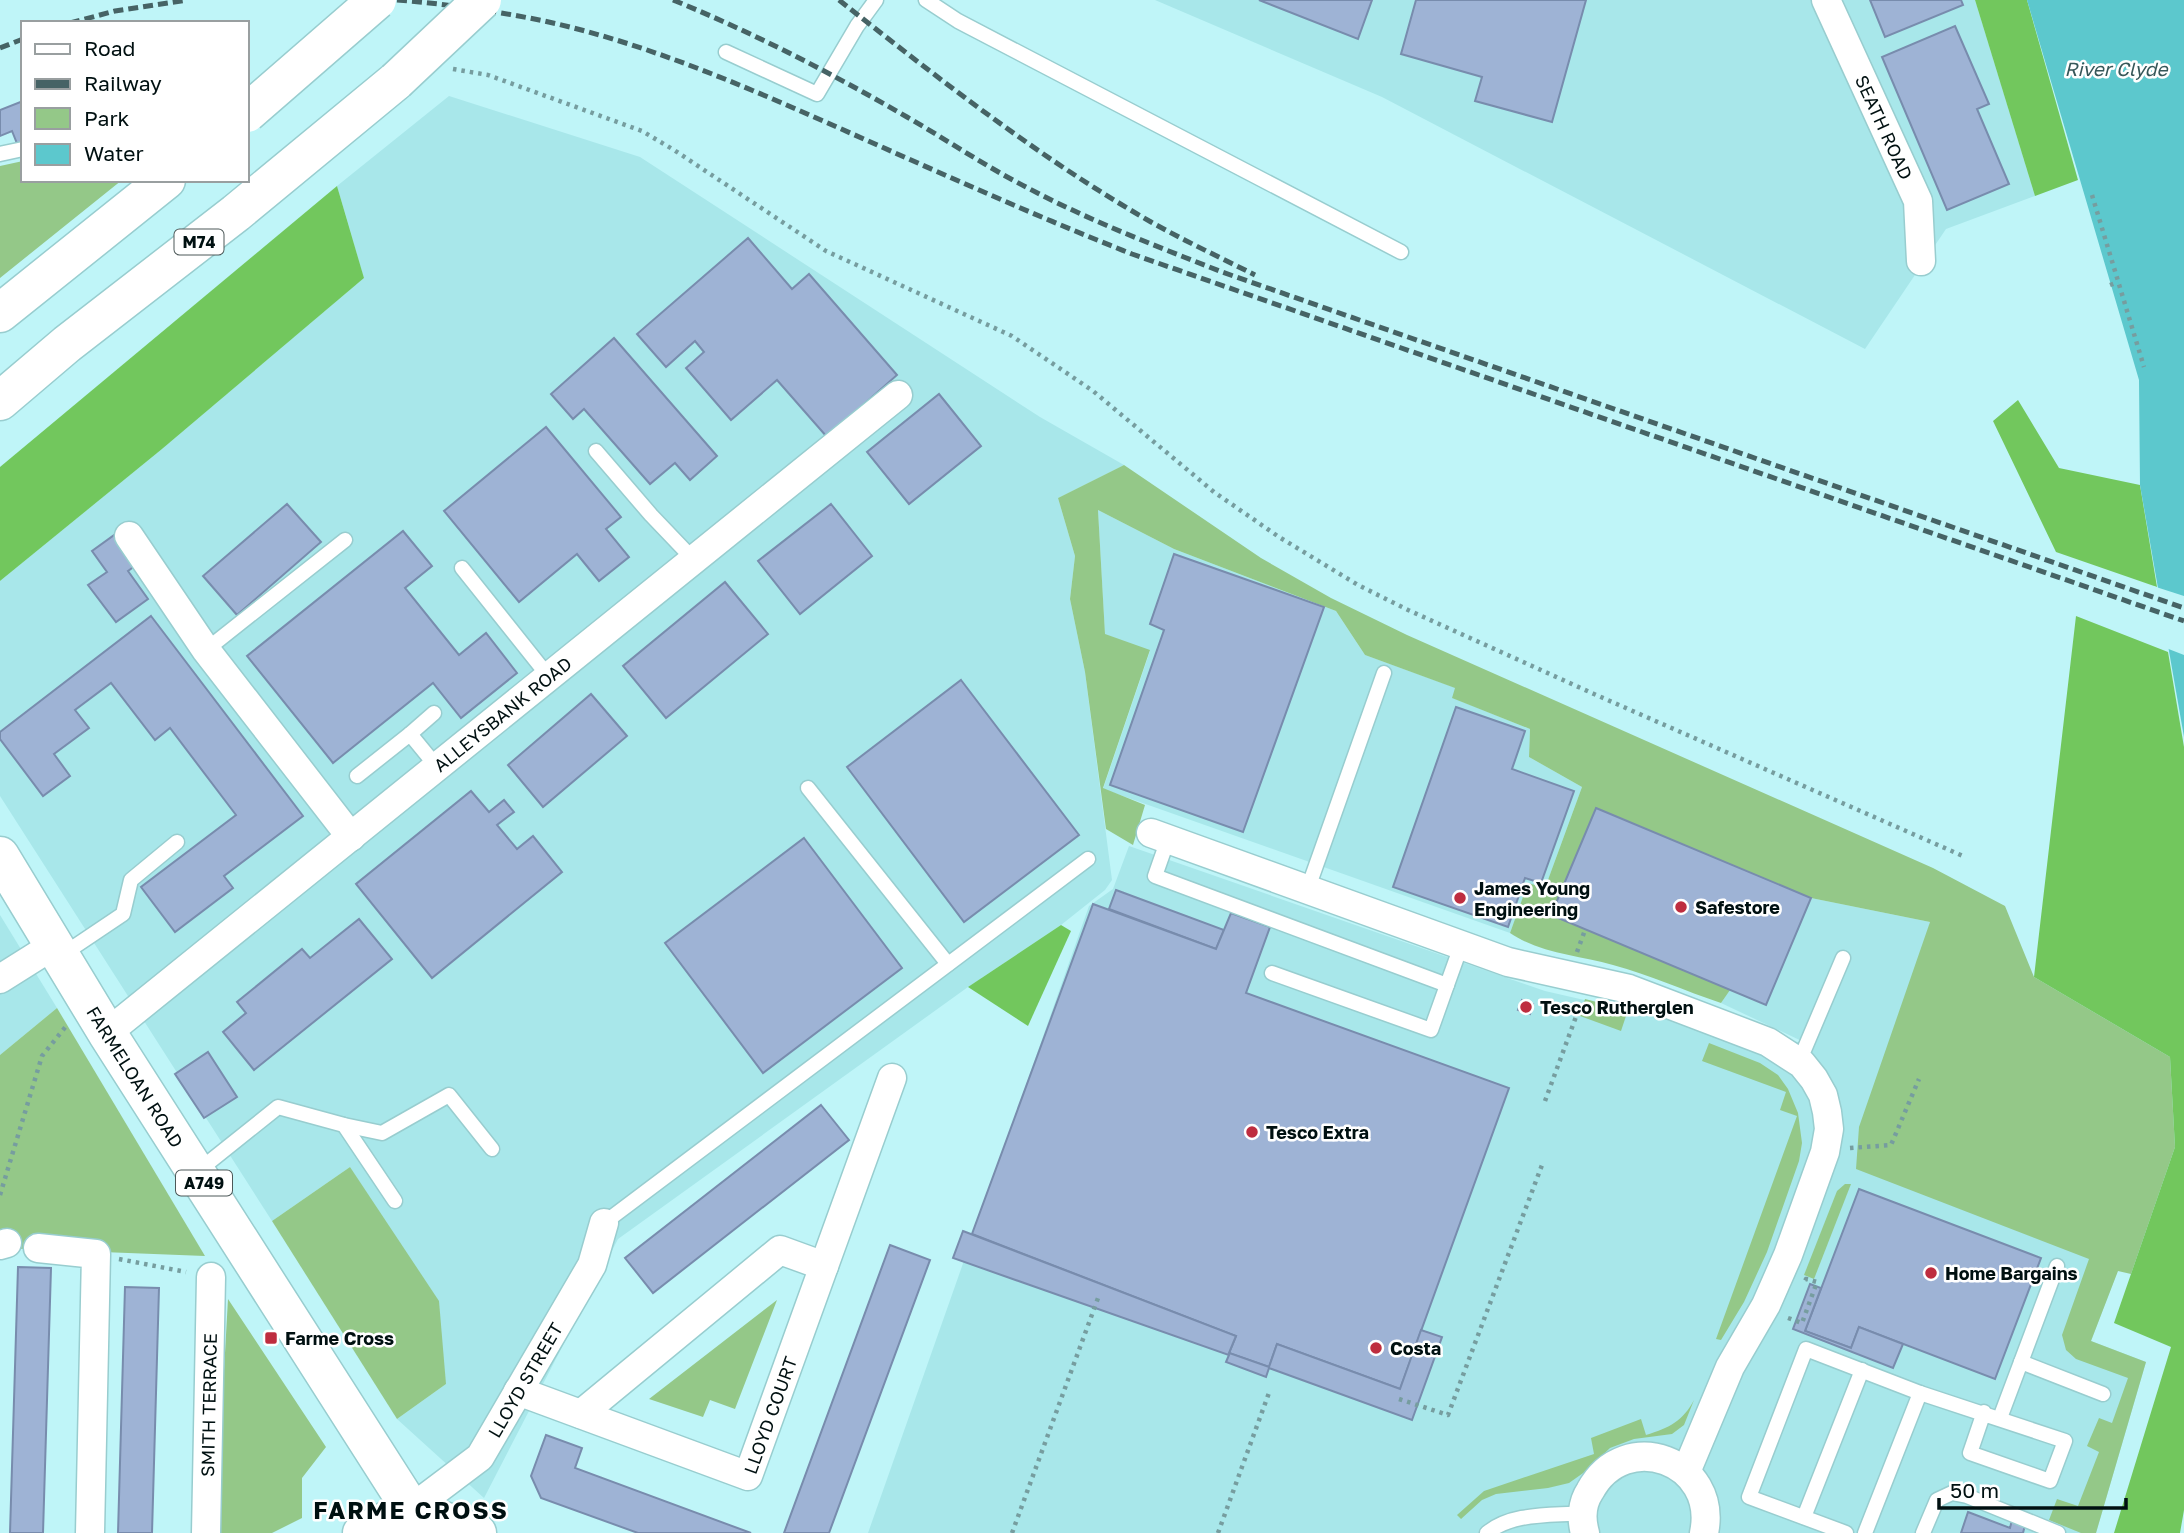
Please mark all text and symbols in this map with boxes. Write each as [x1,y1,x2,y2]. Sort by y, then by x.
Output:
legend [21,21,248,182]
text: Road [84,35,135,61]
water label: River Clyde [2064,57,2169,80]
text: Railway [84,70,162,96]
street label: SEATH ROAD [1851,72,1918,183]
text: Park [84,105,130,131]
text: Water [84,140,144,166]
road number: M74 [174,230,224,254]
street label: ALLEYSBANK ROAD [429,652,576,776]
place label: James Young Engineering [1474,877,1590,920]
marker: James Young Engineering [1452,890,1468,906]
place label: Safestore [1695,896,1780,918]
marker: Safestore [1673,899,1689,915]
place label: Tesco Rutherglen [1540,996,1694,1018]
marker: Tesco Rutherglen [1518,999,1534,1015]
street label: FARMELOAN ROAD [82,1002,188,1152]
place label: Tesco Extra [1266,1121,1369,1143]
marker: Tesco Extra [1244,1124,1260,1140]
road number: A749 [176,1170,232,1196]
place label: Home Bargains [1945,1262,2078,1284]
marker: Home Bargains [1923,1265,1939,1281]
street label: LLOYD STREET [483,1318,567,1441]
place label: Farme Cross [285,1327,394,1349]
marker: Farme Cross [263,1330,279,1346]
street label: SMITH TERRACE [196,1333,221,1477]
place label: Costa [1390,1337,1441,1359]
marker: Costa [1368,1340,1384,1356]
street label: LLOYD COURT [739,1353,801,1477]
scale bar [1939,1466,2126,1510]
text: 50 m [1950,1477,1999,1503]
district label: FARME CROSS [313,1495,509,1524]

